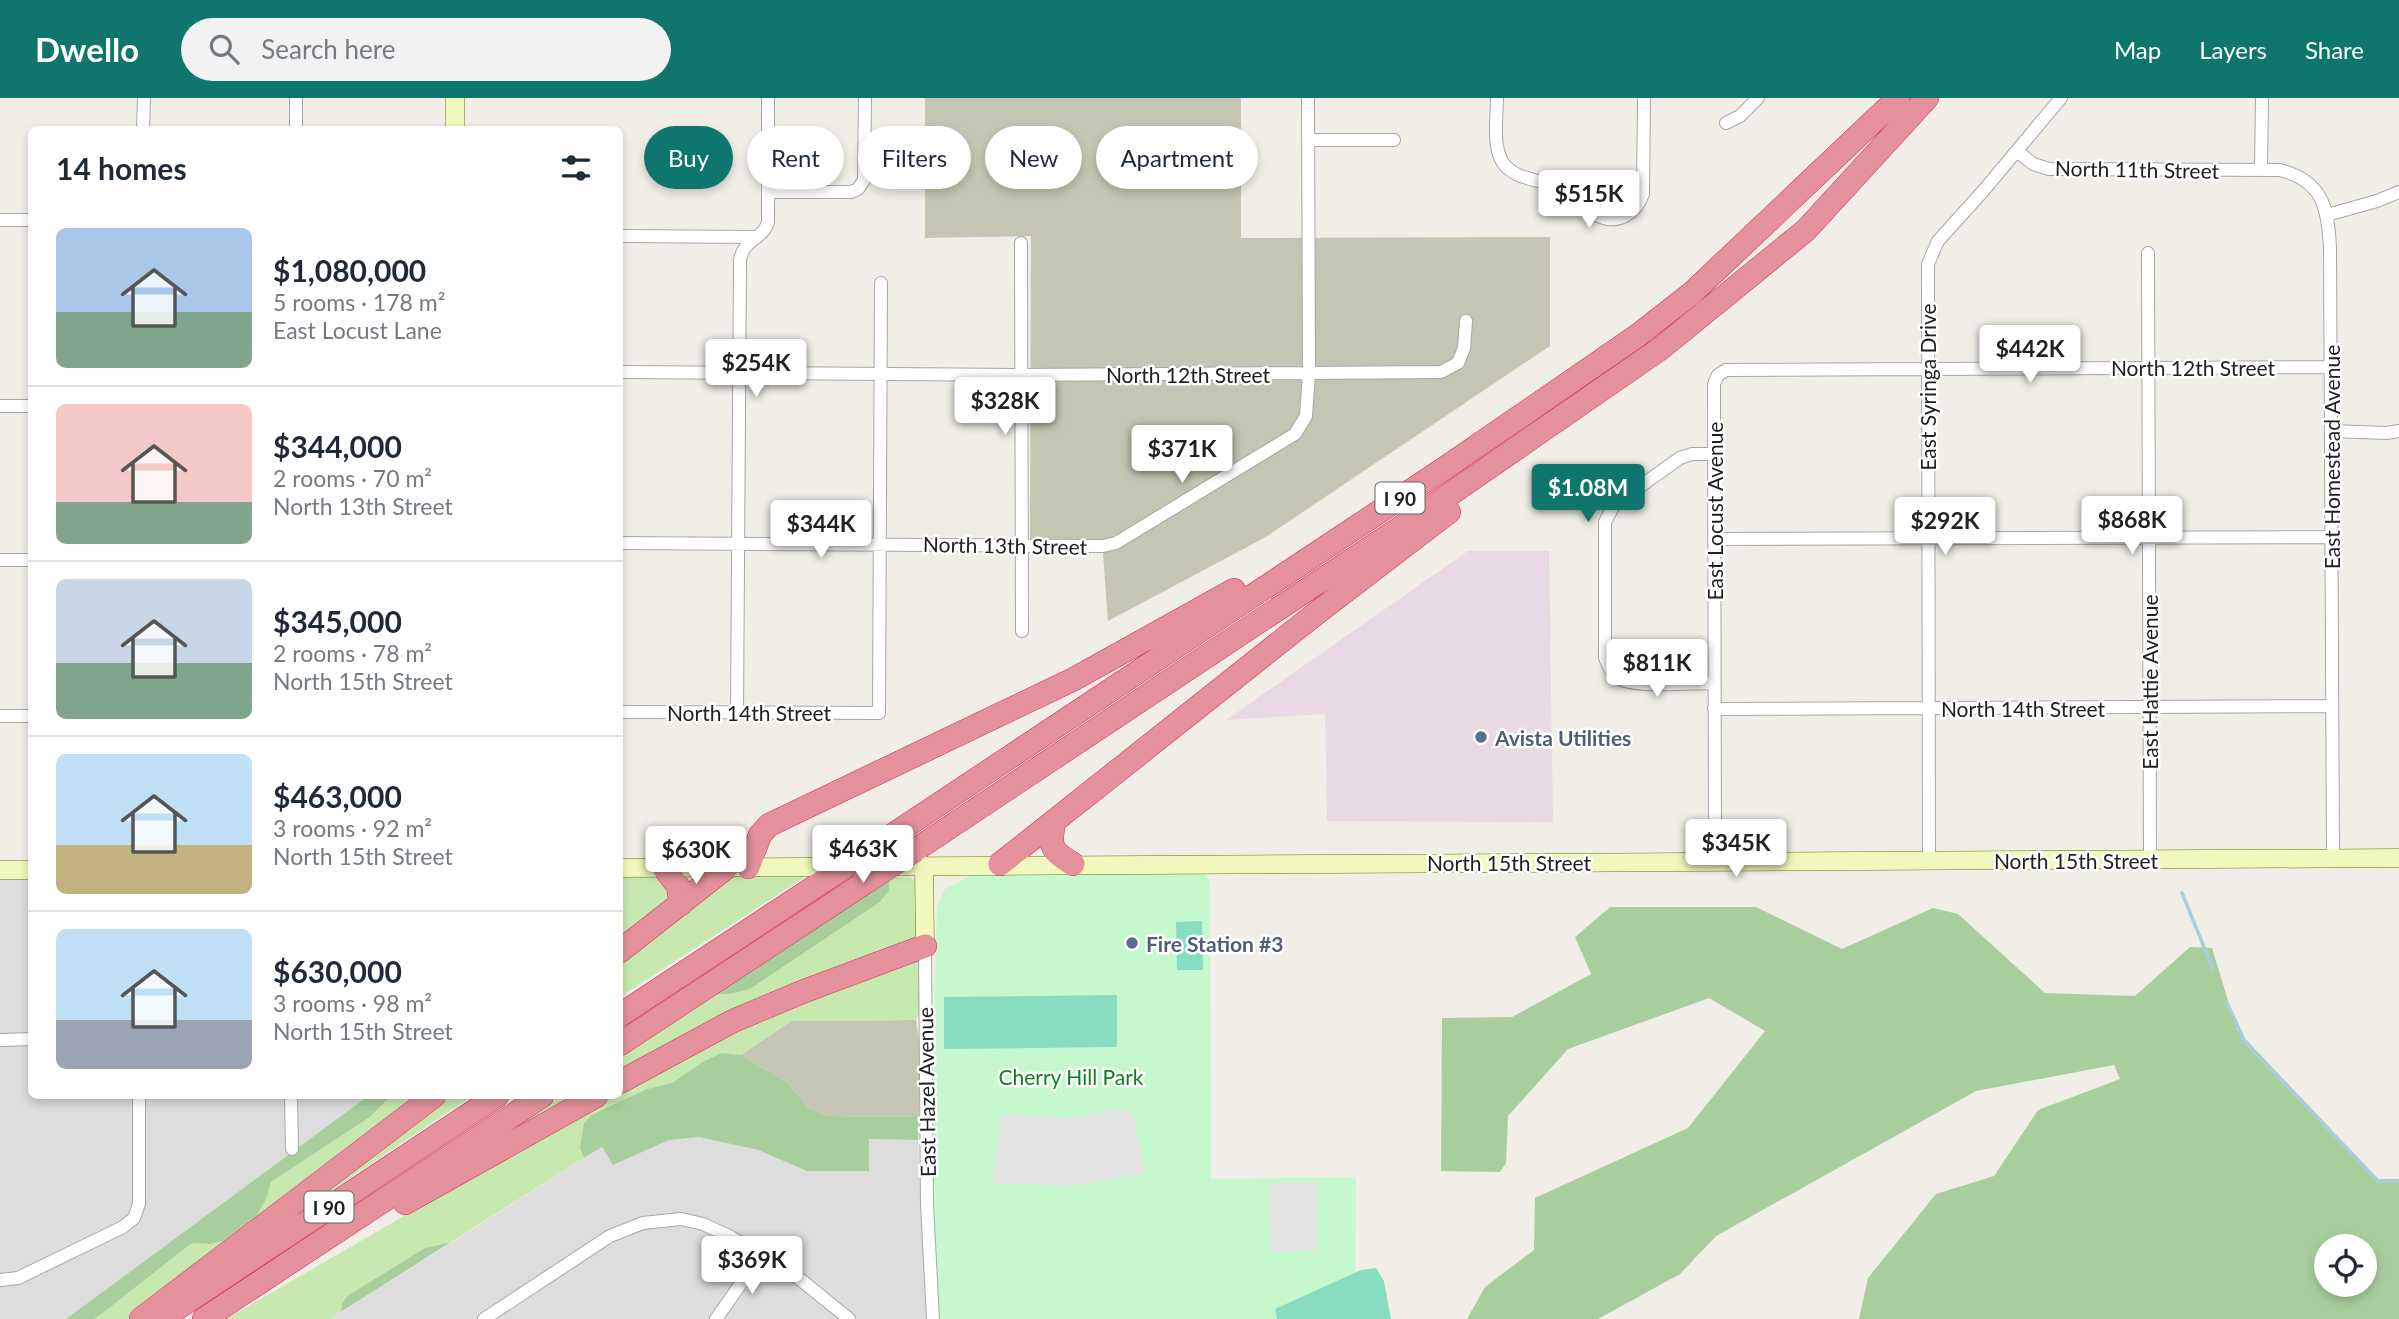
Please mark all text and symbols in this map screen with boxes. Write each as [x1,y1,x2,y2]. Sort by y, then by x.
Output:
search box [181,18,671,81]
text: Dwello [35,29,139,69]
icon: search [205,30,243,68]
text: Search here [261,33,395,65]
text: Map [2114,35,2161,64]
text: Layers [2199,35,2267,64]
text: Share [2305,35,2364,64]
chip: Buy [644,126,733,189]
chip: Rent [747,126,844,189]
chip: Filters [858,126,971,189]
chip: New [985,126,1082,189]
chip: Apartment [1096,126,1258,189]
icon: filters [557,149,595,187]
text: 14 homes [56,150,187,186]
street label: North 11th Street [2055,155,2220,183]
pin: $515K [1540,170,1638,230]
text: $515K [1554,179,1624,207]
text: $1,080,000 [273,252,426,288]
icon: home [112,256,196,340]
text: 5 rooms · 178 m² [273,288,445,316]
street label: East Syringa Drive [1915,303,1940,471]
text: East Locust Lane [273,316,442,344]
pin: $442K [1981,326,2079,385]
text: $442K [1995,334,2065,362]
pin: $254K [707,340,805,399]
street label: East Homestead Avenue [2319,345,2344,569]
text: $254K [721,348,791,376]
street label: North 12th Street [2111,355,2276,380]
street label: North 12th Street [1106,362,1271,387]
pin: $328K [956,378,1054,437]
text: $328K [970,386,1040,414]
street label: East Locust Avenue [1702,422,1727,600]
pin: $371K [1133,426,1231,485]
text: $344,000 [273,428,402,464]
icon: home [112,432,196,516]
text: $371K [1147,434,1217,462]
text: 2 rooms · 70 m² [273,464,432,492]
pin: $1.08M [1531,464,1645,524]
text: $1.08M [1548,473,1628,501]
road number: I 90 [1376,482,1424,514]
text: North 13th Street [273,492,453,520]
pin: $868K [2083,496,2181,556]
pin: $292K [1896,498,1994,557]
pin: $344K [772,500,870,560]
text: $868K [2097,505,2167,533]
text: $292K [1910,506,1980,534]
text: $344K [786,509,856,537]
street label: North 13th Street [923,531,1088,559]
street label: East Hattie Avenue [2137,594,2162,770]
text: $345,000 [273,603,402,639]
icon: home [112,607,196,691]
text: 2 rooms · 78 m² [273,639,432,667]
pin: $811K [1608,640,1706,699]
text: $811K [1622,648,1692,676]
text: North 15th Street [273,667,453,695]
street label: North 14th Street [1941,696,2106,721]
street label: North 14th Street [667,700,832,725]
place label: Avista Utilities [1494,725,1631,750]
marker: Avista Utilities [1473,729,1489,745]
text: $463,000 [273,778,402,814]
icon: home [112,782,196,866]
text: 3 rooms · 92 m² [273,814,432,842]
pin: $345K [1687,820,1785,879]
pin: $630K [647,826,745,886]
pin: $463K [814,826,912,885]
text: $345K [1701,828,1771,856]
text: $463K [828,834,898,862]
text: $630K [661,835,731,863]
text: North 15th Street [273,842,453,870]
street label: North 15th Street [1994,848,2159,873]
street label: North 15th Street [1427,850,1592,875]
place label: Fire Station #3 [1146,931,1283,956]
marker: Fire Station #3 [1124,935,1140,951]
text: $630,000 [273,953,402,989]
icon: home [112,957,196,1041]
text: 3 rooms · 98 m² [273,989,432,1017]
street label: East Hazel Avenue [912,1007,940,1177]
text: North 15th Street [273,1017,453,1045]
park label: Cherry Hill Park [998,1064,1144,1089]
road number: I 90 [304,1191,354,1222]
map controls [2314,1234,2377,1297]
button: locate [2314,1234,2377,1297]
pin: $369K [703,1236,801,1296]
text: $369K [717,1245,787,1273]

